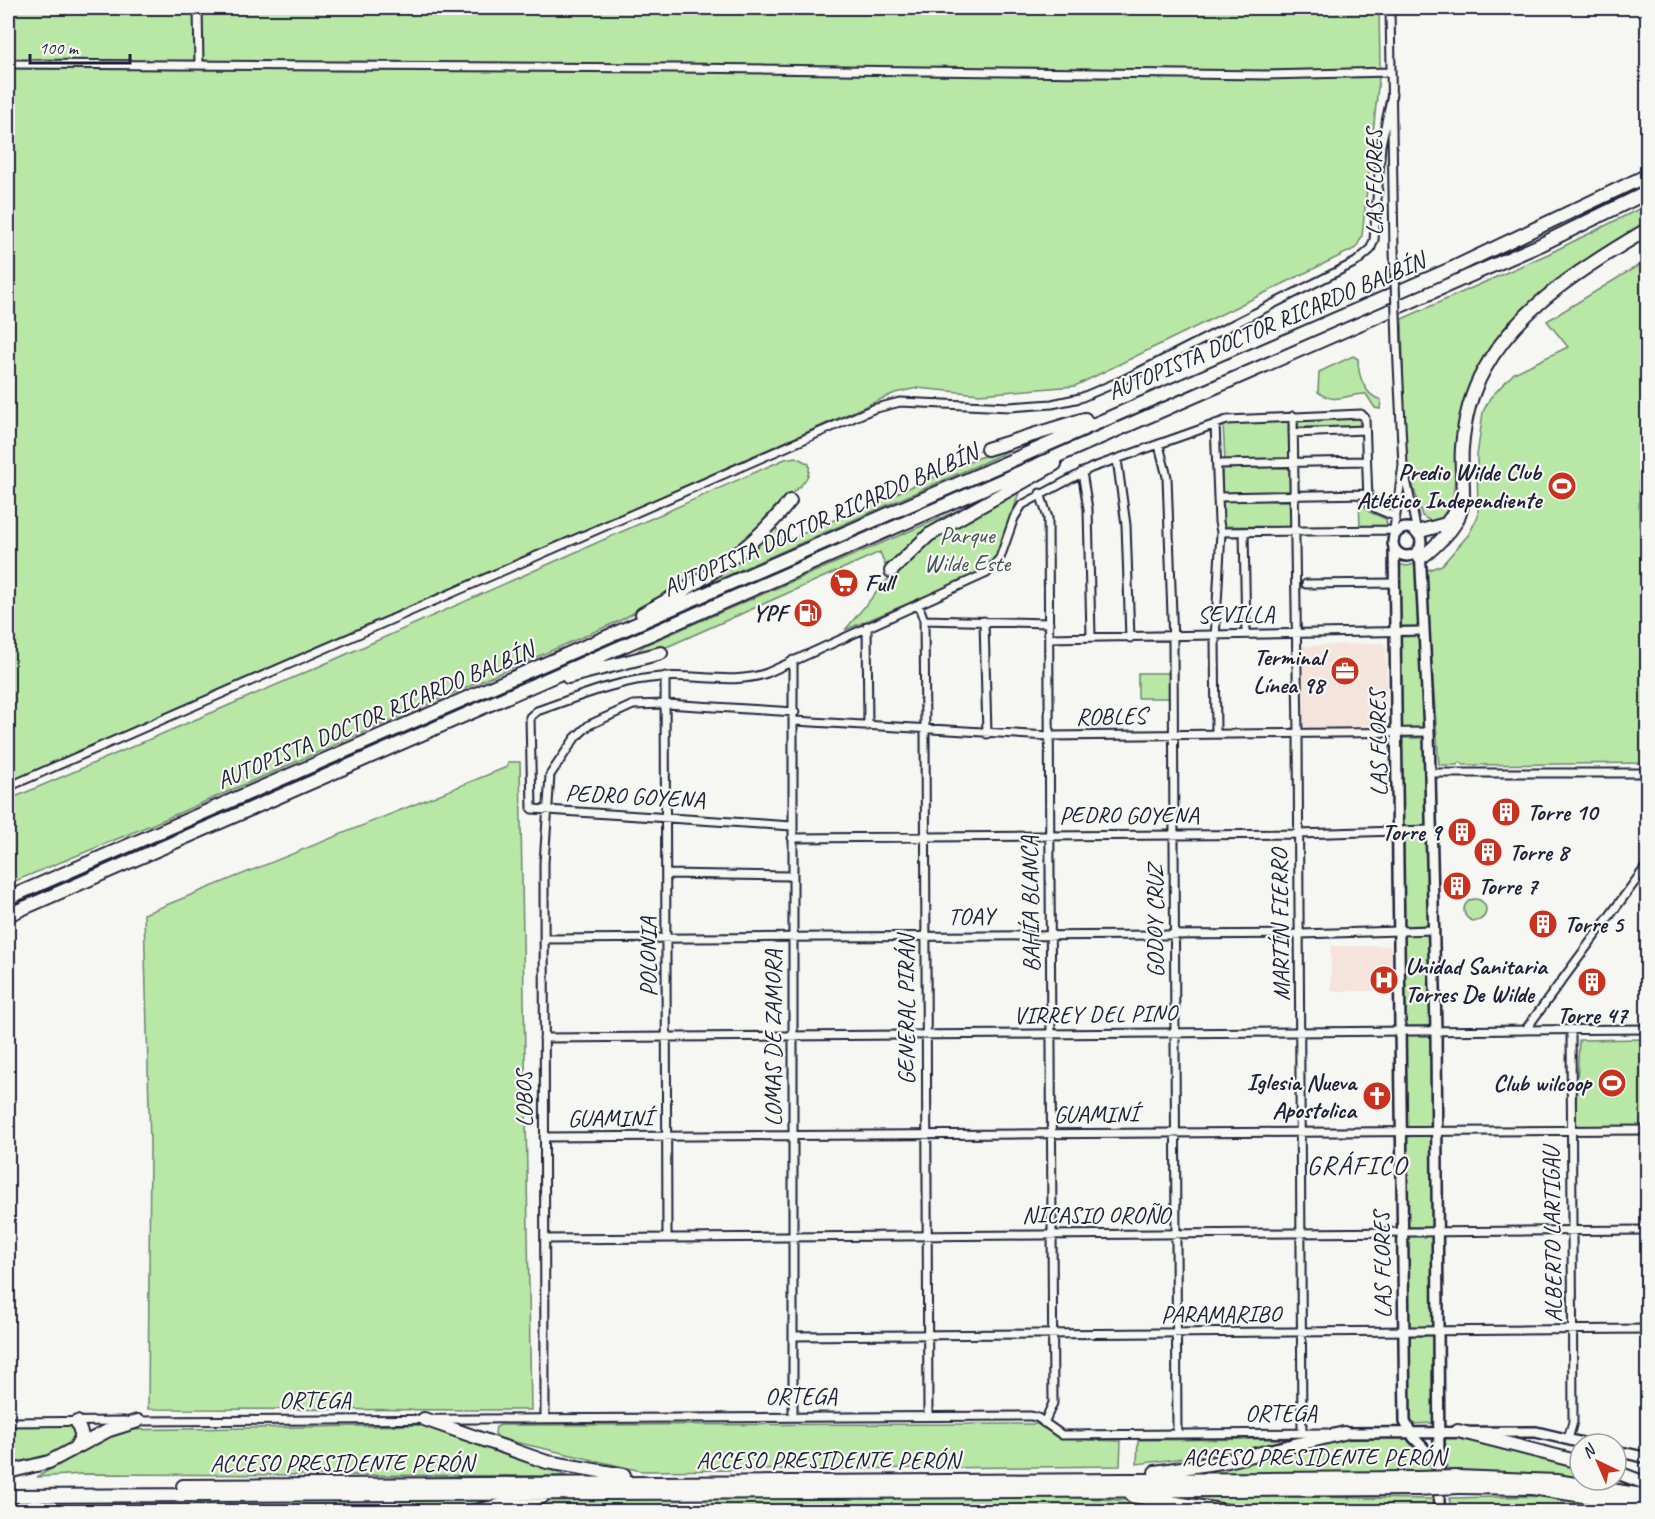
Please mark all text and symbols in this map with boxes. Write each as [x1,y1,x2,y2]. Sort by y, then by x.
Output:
scale bar [30,27,130,65]
text: 100 m [39,37,80,59]
street label: LAS FLORES [1359,125,1389,235]
street label: AUTOPISTA DOCTOR RICARDO BALBÍN [1103,244,1432,406]
street label: AUTOPISTA DOCTOR RICARDO BALBÍN [658,435,985,603]
place label: Predio Wilde Club Atlético Independiente [1357,457,1543,515]
sports icon: Predio Wilde Club Atlético Independiente [1546,470,1578,502]
park label: Parque Wilde Este [924,520,1012,578]
supermarket icon: Full [828,567,860,599]
place label: Full [865,568,898,598]
fuel station icon: YPF [792,597,824,629]
place label: YPF [752,598,792,628]
street label: SEVILLA [1197,599,1276,629]
street label: AUTOPISTA DOCTOR RICARDO BALBÍN [212,633,541,795]
place label: Terminal Línea 98 [1253,642,1329,700]
office icon: Terminal Línea 98 [1329,655,1361,687]
street label: LAS FLORES [1362,686,1394,797]
street label: ROBLES [1076,700,1151,732]
street label: PEDRO GOYENA [565,777,706,815]
building icon: Torre 10 [1490,796,1522,828]
place label: Torre 10 [1527,797,1599,827]
street label: PEDRO GOYENA [1059,800,1200,830]
building icon: Torre 9 [1446,816,1478,848]
place label: Torre 9 [1382,817,1443,847]
street label: BAHÍA BLANCA [1014,835,1046,972]
building icon: Torre 8 [1472,836,1504,868]
place label: Torre 8 [1509,837,1572,867]
street label: MARTÍN FIERRO [1264,846,1296,1001]
street label: GODOY CRUZ [1140,861,1170,978]
building icon: Torre 7 [1441,870,1473,902]
place label: Torre 7 [1478,871,1540,901]
street label: TOAY [948,901,998,931]
building icon: Torre 5 [1527,908,1559,940]
place label: Torre 5 [1564,909,1626,939]
street label: POLONIA [633,916,663,997]
street label: GENERAL PIRÁN [891,932,921,1085]
street label: LOMAS DE ZAMORA [758,949,788,1126]
place label: Unidad Sanitaria Torres De Wilde [1405,951,1549,1009]
hospital icon: Unidad Sanitaria Torres De Wilde [1368,964,1400,996]
building icon: Torre 47 [1576,966,1608,998]
street label: VIRREY DEL PINO [1013,998,1179,1030]
place label: Torre 47 [1557,1000,1629,1030]
street label: LOBOS [509,1067,539,1127]
place label: Iglesia Nueva Apostolica [1247,1067,1358,1125]
sports icon: Club wilcoop [1596,1067,1628,1099]
place label: Club wilcoop [1493,1068,1593,1098]
church icon: Iglesia Nueva Apostolica [1361,1080,1393,1112]
street label: GUAMINÍ [1054,1099,1144,1129]
street label: GUAMINÍ [568,1103,658,1133]
street label: ALBERTO LARTIGAU [1535,1143,1569,1323]
district label: GRÁFICO [1307,1148,1409,1182]
street label: NICASIO OROÑO [1022,1200,1173,1230]
street label: LAS FLORES [1366,1208,1398,1319]
street label: PARAMARIBO [1161,1299,1283,1329]
street label: ORTEGA [765,1381,838,1411]
street label: ORTEGA [279,1385,352,1415]
street label: ORTEGA [1245,1398,1318,1428]
north arrow [1568,1432,1628,1492]
text: N [1578,1439,1601,1463]
street label: ACCESO PRESIDENTE PERÓN [1182,1442,1449,1472]
street label: ACCESO PRESIDENTE PERÓN [696,1445,963,1475]
street label: ACCESO PRESIDENTE PERÓN [210,1448,477,1478]

